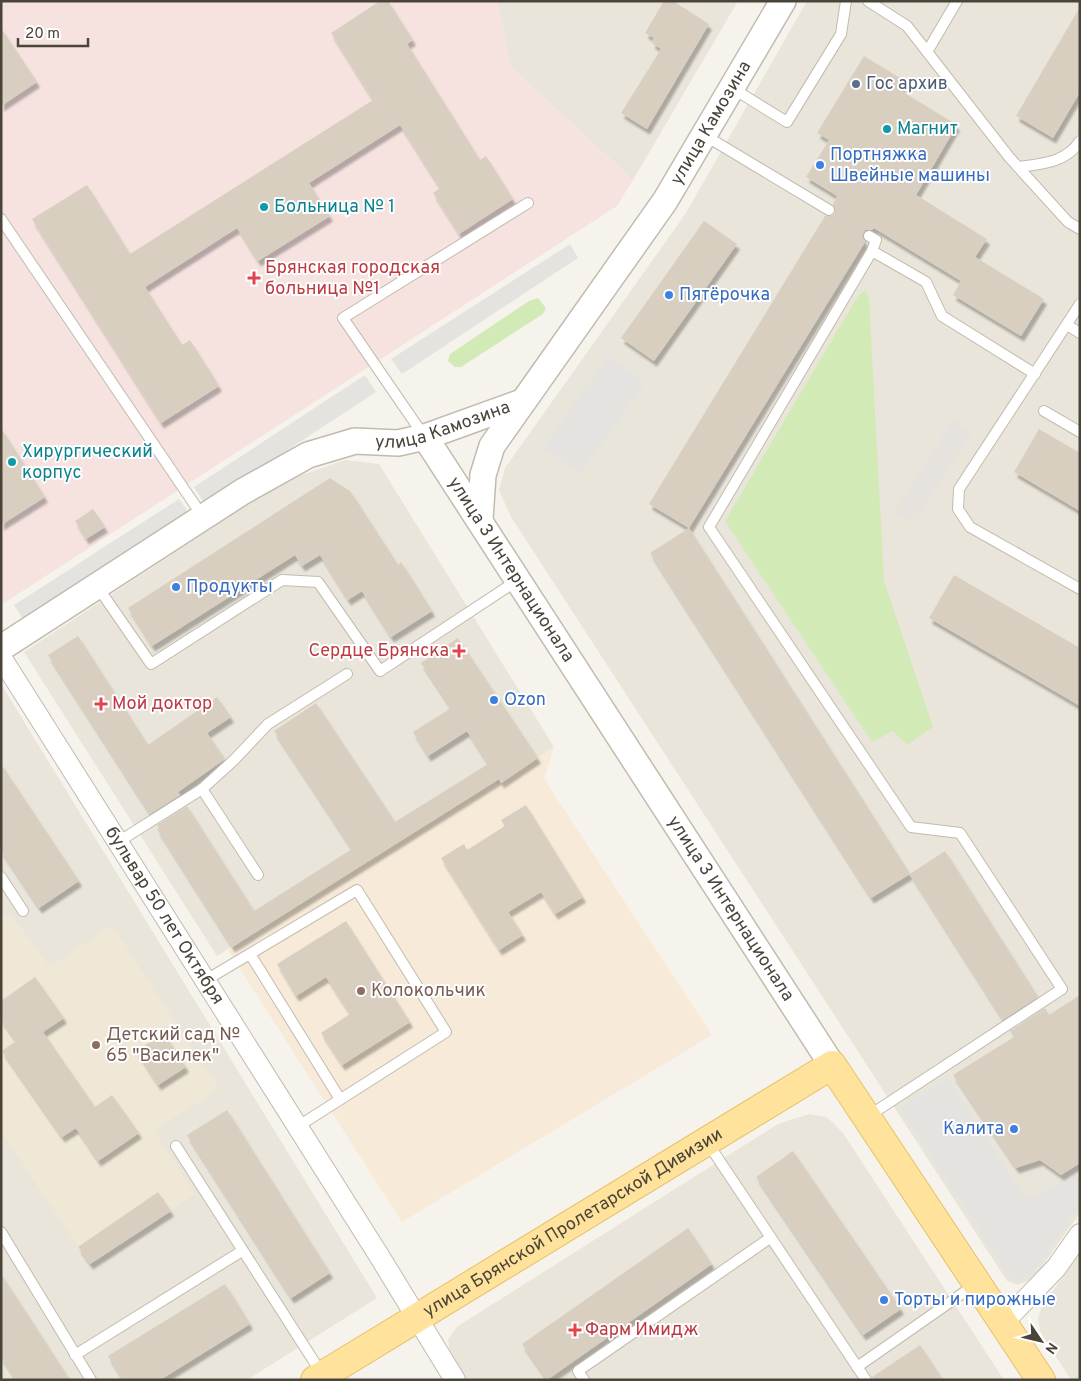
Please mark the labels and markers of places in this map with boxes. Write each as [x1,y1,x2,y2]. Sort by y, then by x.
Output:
place label: Гос архив [866,73,948,96]
marker: Гос архив [850,78,862,90]
place label: Магнит [897,118,958,141]
marker: Магнит [881,123,893,135]
place label: Портняжка Швейные машины [830,144,990,188]
marker: Портняжка Швейные машины [814,159,826,171]
place label: Больница № 1 [274,196,395,219]
marker: Больница № 1 [258,201,270,213]
place label: Брянская городская больница №1 [265,257,440,301]
marker: Брянская городская больница №1 [247,271,261,285]
place label: Пятёрочка [679,284,770,307]
marker: Пятёрочка [663,289,675,301]
place label: Хирургический корпус [22,441,153,485]
marker: Хирургический корпус [6,456,18,468]
place label: Продукты [186,576,273,599]
marker: Продукты [170,581,182,593]
place label: Сердце Брянска [309,640,449,663]
marker: Сердце Брянска [453,645,465,657]
place label: Ozon [504,689,546,712]
place label: Мой доктор [112,693,212,716]
marker: Ozon [488,694,500,706]
marker: Мой доктор [94,697,108,711]
place label: Колокольчик [371,980,486,1003]
marker: Колокольчик [355,985,367,997]
place label: Детский сад № 65 "Василек" [106,1024,240,1068]
marker: Детский сад № 65 "Василек" [90,1039,102,1051]
place label: Калита [943,1118,1004,1141]
marker: Калита [1008,1123,1020,1135]
place label: Торты и пирожные [894,1289,1056,1312]
marker: Торты и пирожные [878,1294,890,1306]
place label: Фарм Имидж [585,1319,698,1342]
marker: Фарм Имидж [569,1324,581,1336]

